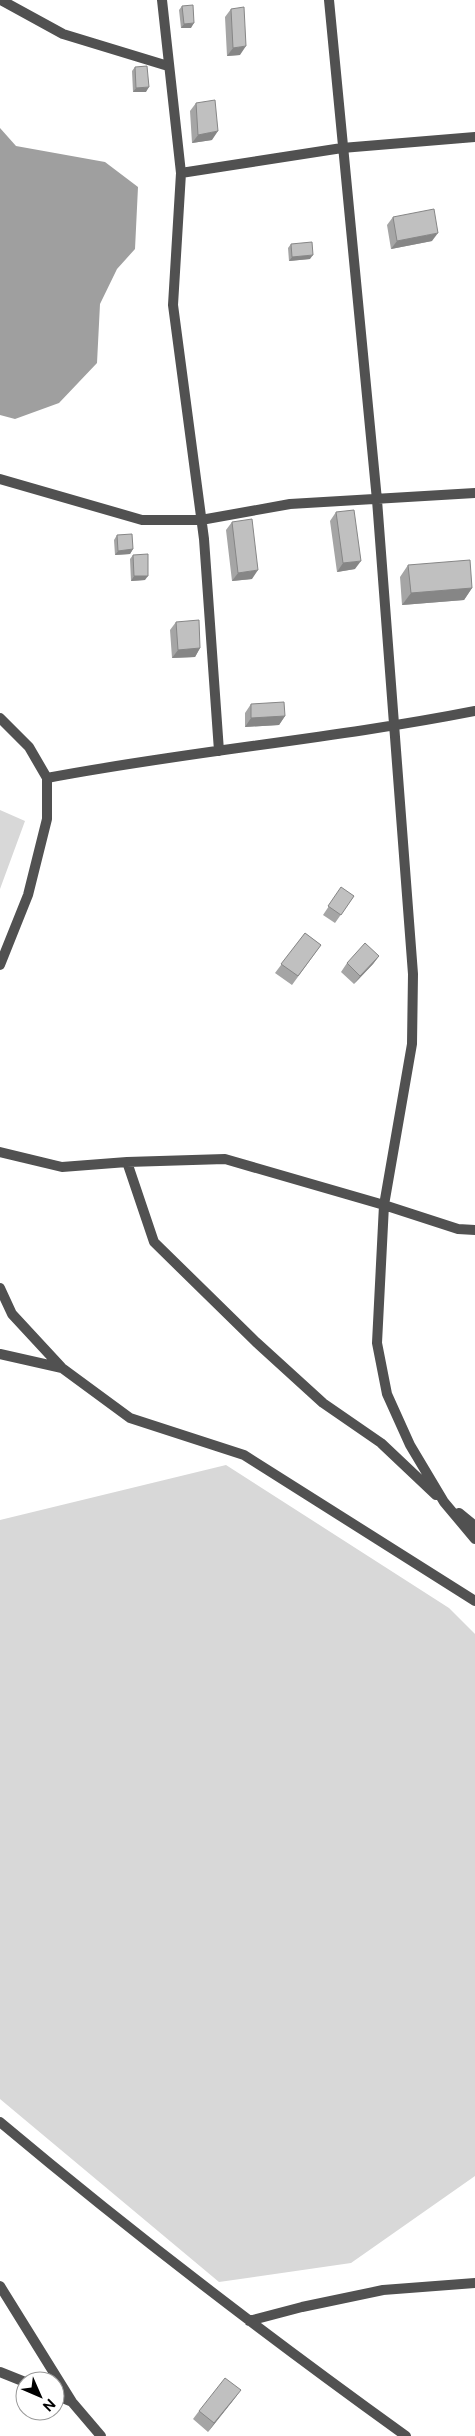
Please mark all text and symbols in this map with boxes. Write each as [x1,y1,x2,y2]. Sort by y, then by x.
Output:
north arrow [15,2371,65,2421]
text: N [40,2396,59,2415]

